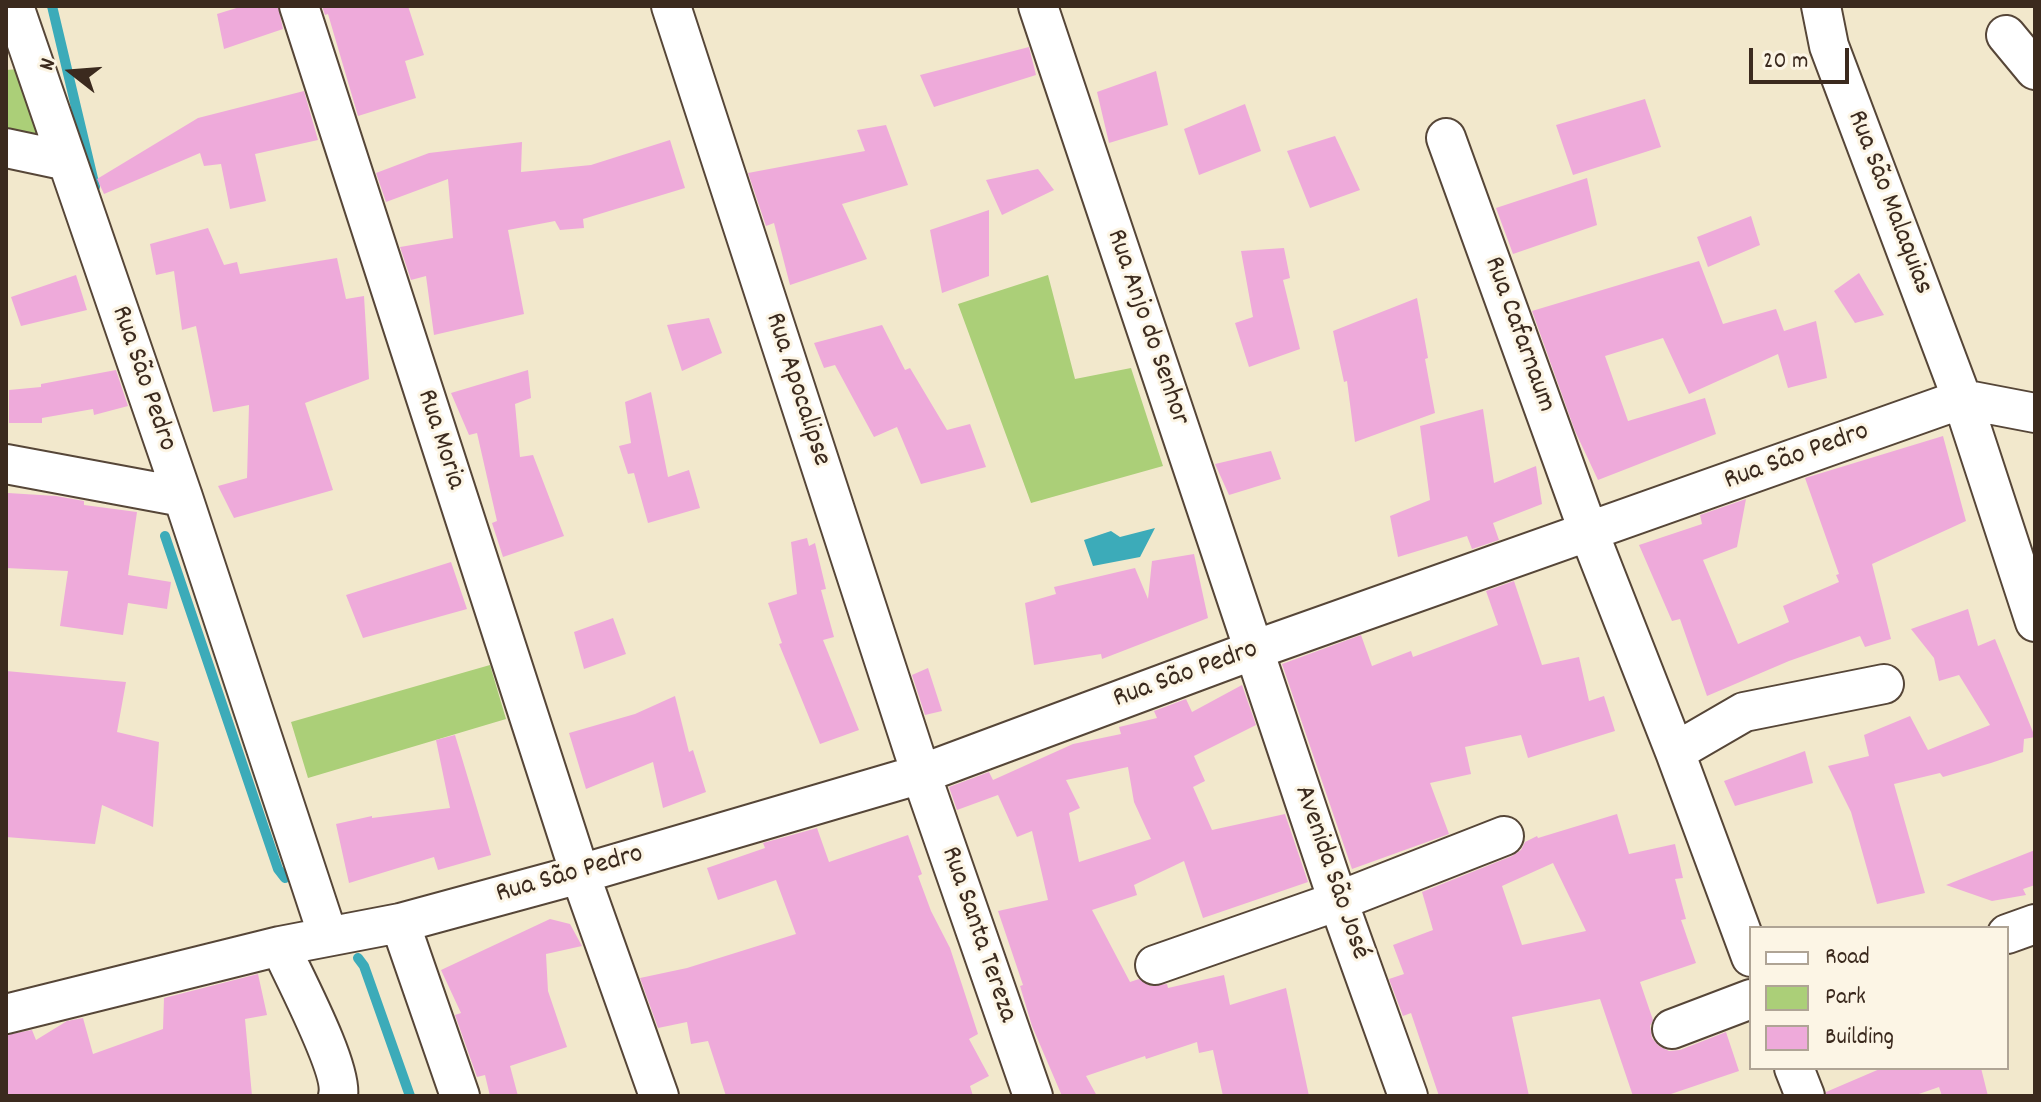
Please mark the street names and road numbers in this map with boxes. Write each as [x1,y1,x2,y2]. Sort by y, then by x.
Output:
street label: Rua São Malaquias [1837,106,1939,300]
street label: Rua Anjo do Senhor [1097,226,1195,430]
street label: Rua Cafarnaum [1474,253,1562,417]
street label: Rua São Pedro [101,302,183,456]
street label: Rua Apocalipse [755,309,837,471]
street label: Rua Moria [407,386,471,494]
street label: Rua São Pedro [1720,416,1874,500]
street label: Rua São Pedro [1109,634,1263,718]
street label: Avenida São José [1285,782,1375,964]
street label: Rua São Pedro [493,839,647,913]
street label: Rua Santa Tereza [931,843,1023,1027]

